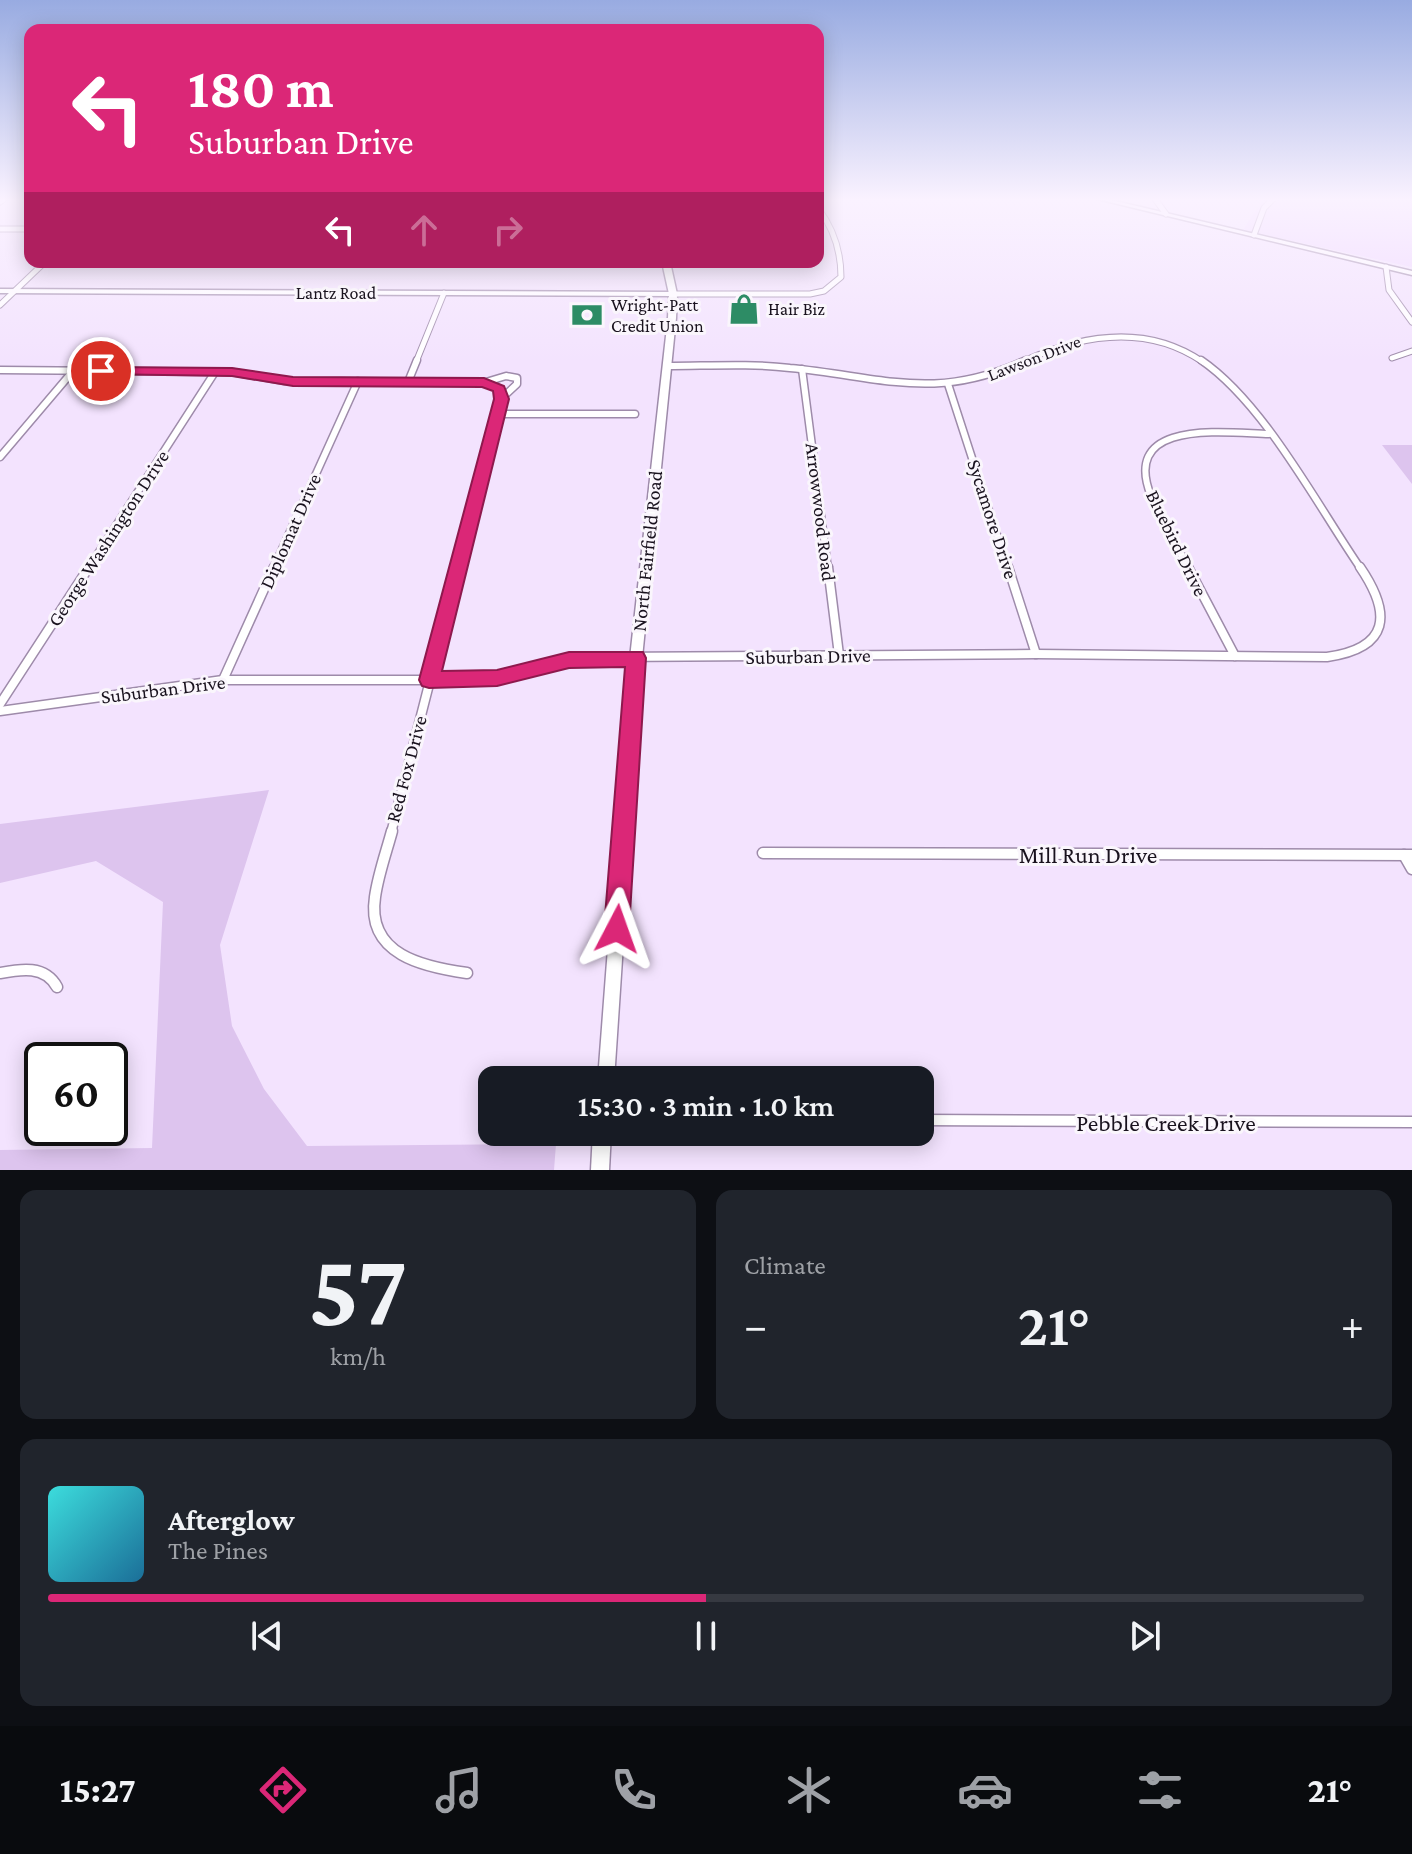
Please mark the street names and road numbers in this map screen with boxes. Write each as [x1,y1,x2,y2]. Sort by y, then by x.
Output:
street label: Lantz Road [296,283,377,303]
street label: Lawson Drive [984,331,1084,385]
street label: Arrowwood Road [802,442,840,583]
street label: George Washington Drive [43,446,174,631]
street label: Sycamore Drive [962,456,1023,582]
street label: North Fairfield Road [628,469,666,633]
street label: Diplomat Drive [255,470,326,592]
street label: Bluebird Drive [1142,486,1212,600]
street label: Suburban Drive [745,644,871,668]
street label: Suburban Drive [99,670,227,708]
street label: Red Fox Drive [381,713,431,825]
street label: Mill Run Drive [1019,841,1157,868]
street label: Pebble Creek Drive [1076,1109,1256,1136]

